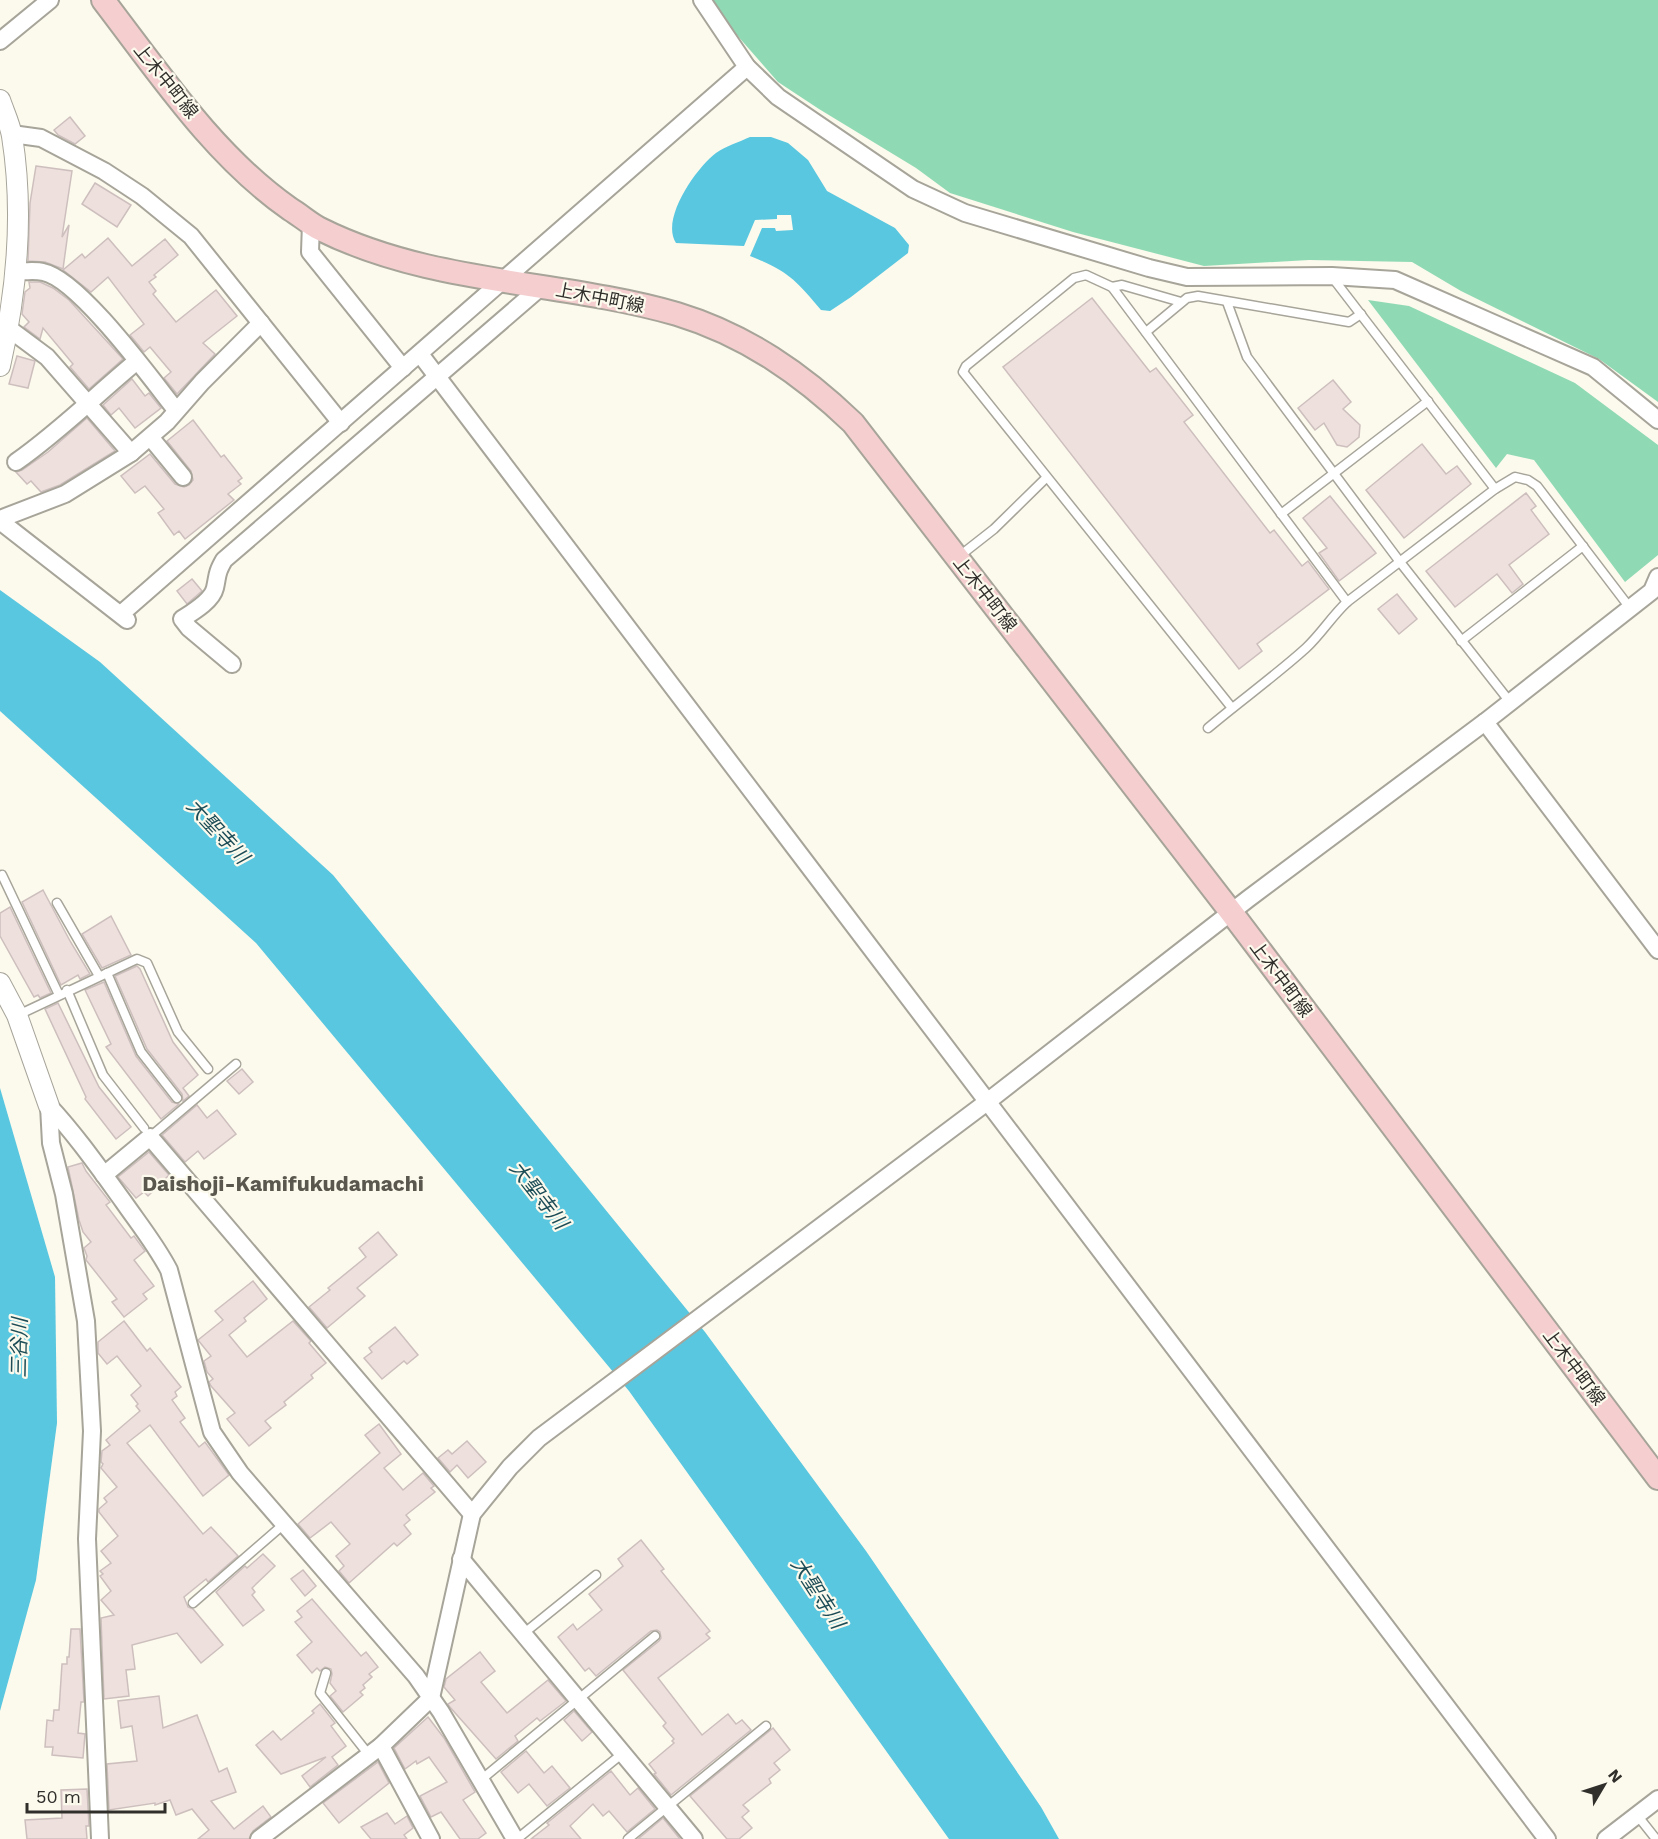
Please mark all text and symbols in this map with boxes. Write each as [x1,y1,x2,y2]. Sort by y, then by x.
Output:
street label: 上木中町線 [130,39,203,122]
street label: 上木中町線 [554,279,646,316]
street label: 上木中町線 [949,552,1021,636]
water label: 大聖寺川 [182,794,255,870]
street label: 上木中町線 [1246,936,1317,1021]
water label: 大聖寺川 [505,1156,574,1235]
district label: Daishoji-Kamifukudamachi [142,1171,424,1196]
water label: 三谷川 [6,1316,32,1378]
street label: 上木中町線 [1539,1324,1610,1409]
water label: 大聖寺川 [786,1553,851,1635]
north arrow [1574,1755,1634,1815]
text: N [1604,1765,1626,1786]
scale bar [27,1776,165,1814]
text: 50 m [36,1786,81,1807]

